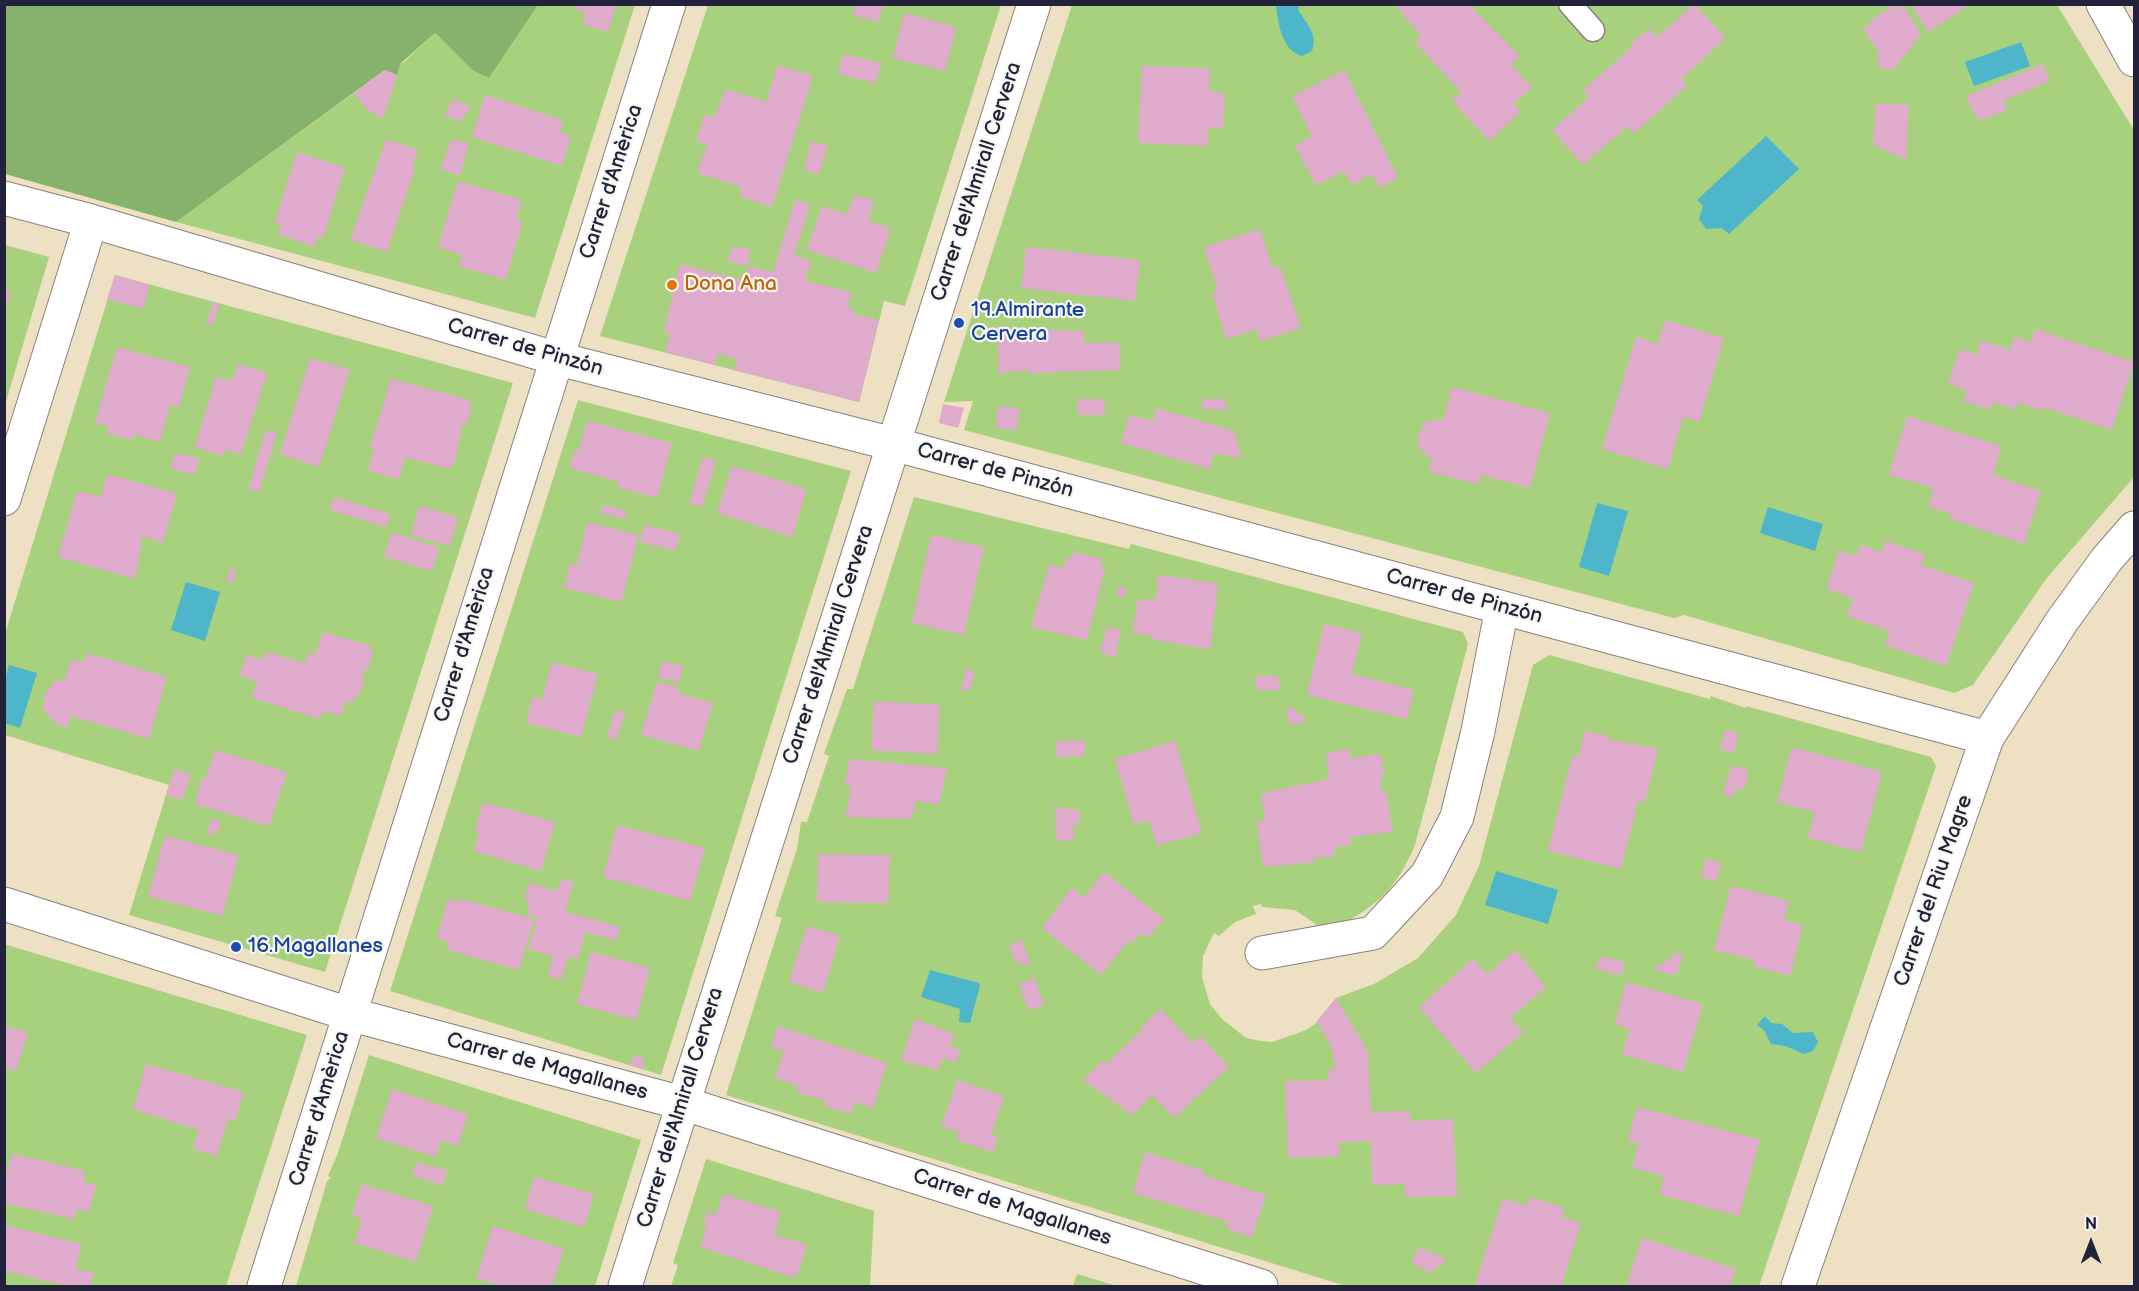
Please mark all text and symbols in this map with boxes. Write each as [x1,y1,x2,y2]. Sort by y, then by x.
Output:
street label: Carrer del'Almirall Cervera [926,59,1028,305]
street label: Carrer d'Amèrica [575,101,649,263]
place label: Dona Ana [684,272,777,298]
marker: Dona Ana [665,278,679,292]
place label: 19.Almirante Cervera [971,298,1084,348]
street label: Carrer de Pinzón [444,314,606,382]
marker: 19.Almirante Cervera [952,316,966,330]
street label: Carrer de Pinzón [914,438,1076,504]
street label: Carrer del'Almirall Cervera [778,522,880,768]
street label: Carrer d'Amèrica [429,564,501,726]
street label: Carrer de Pinzón [1383,564,1545,630]
street label: Carrer del Riu Magre [1889,792,1979,990]
place label: 16.Magallanes [248,934,383,960]
marker: 16.Magallanes [229,940,243,954]
street label: Carrer del'Almirall Cervera [632,985,730,1231]
street label: Carrer d'Amèrica [284,1028,356,1190]
street label: Carrer de Magallanes [444,1028,650,1106]
street label: Carrer de Magallanes [910,1164,1114,1252]
north arrow [2061,1213,2121,1273]
text: N [2085,1215,2097,1234]

